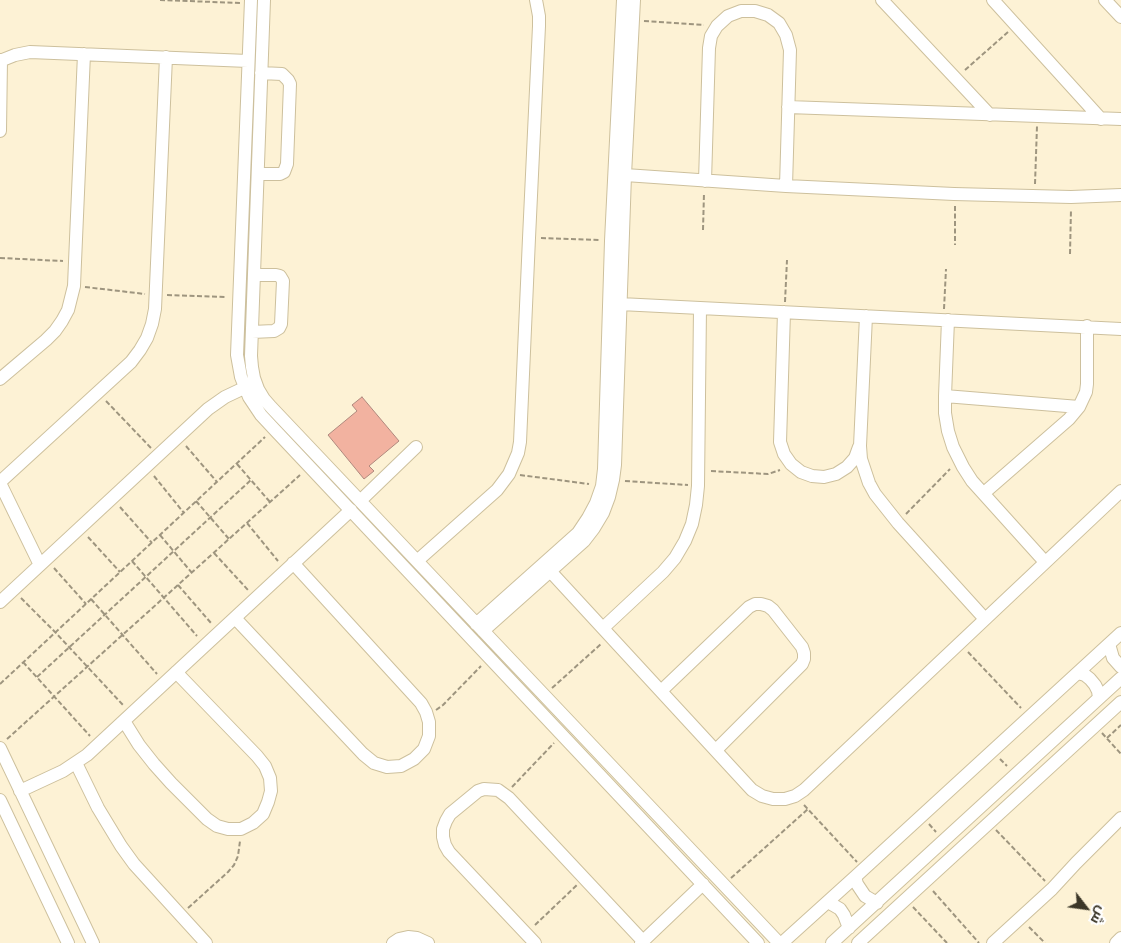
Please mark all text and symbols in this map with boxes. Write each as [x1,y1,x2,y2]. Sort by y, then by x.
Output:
north arrow [1061,883,1111,933]
text: ش [1087,903,1111,928]

